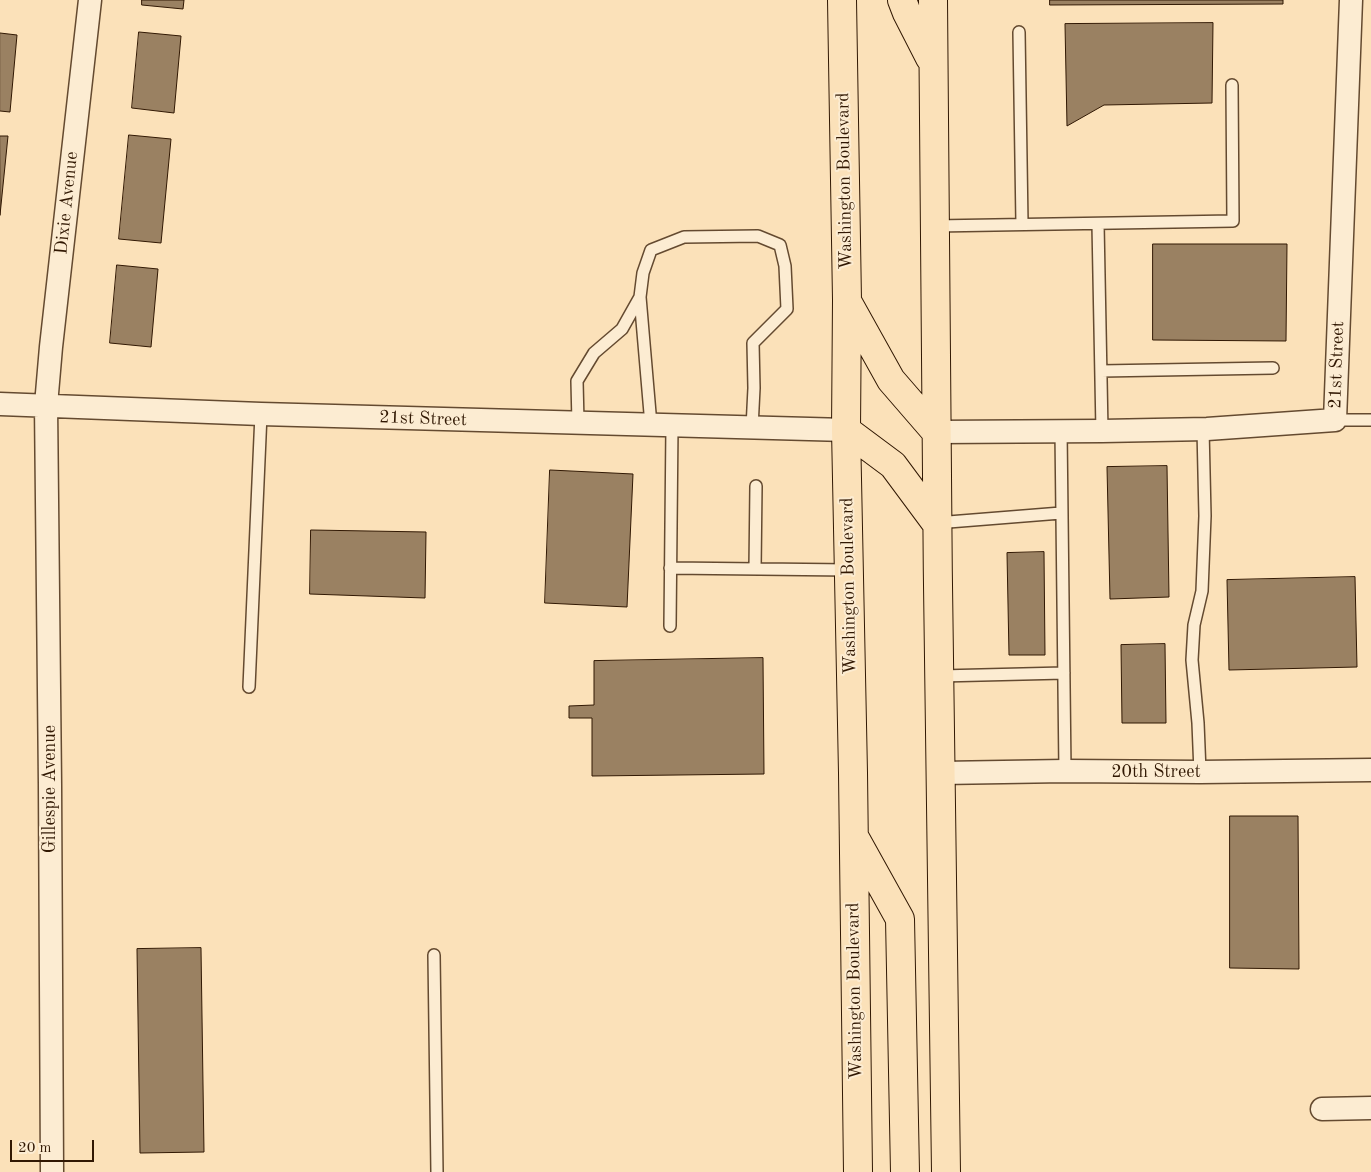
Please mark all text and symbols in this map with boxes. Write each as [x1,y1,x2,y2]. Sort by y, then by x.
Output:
street label: Washington Boulevard [833,92,857,270]
street label: Dixie Avenue [51,150,83,256]
street label: 21st Street [1325,321,1349,409]
street label: 21st Street [379,407,467,431]
street label: Washington Boulevard [837,497,861,675]
street label: Gillespie Avenue [39,725,61,853]
street label: 20th Street [1111,761,1201,783]
street label: Washington Boulevard [843,902,867,1080]
scale bar [12,1130,96,1162]
text: 20 m [18,1141,52,1156]

